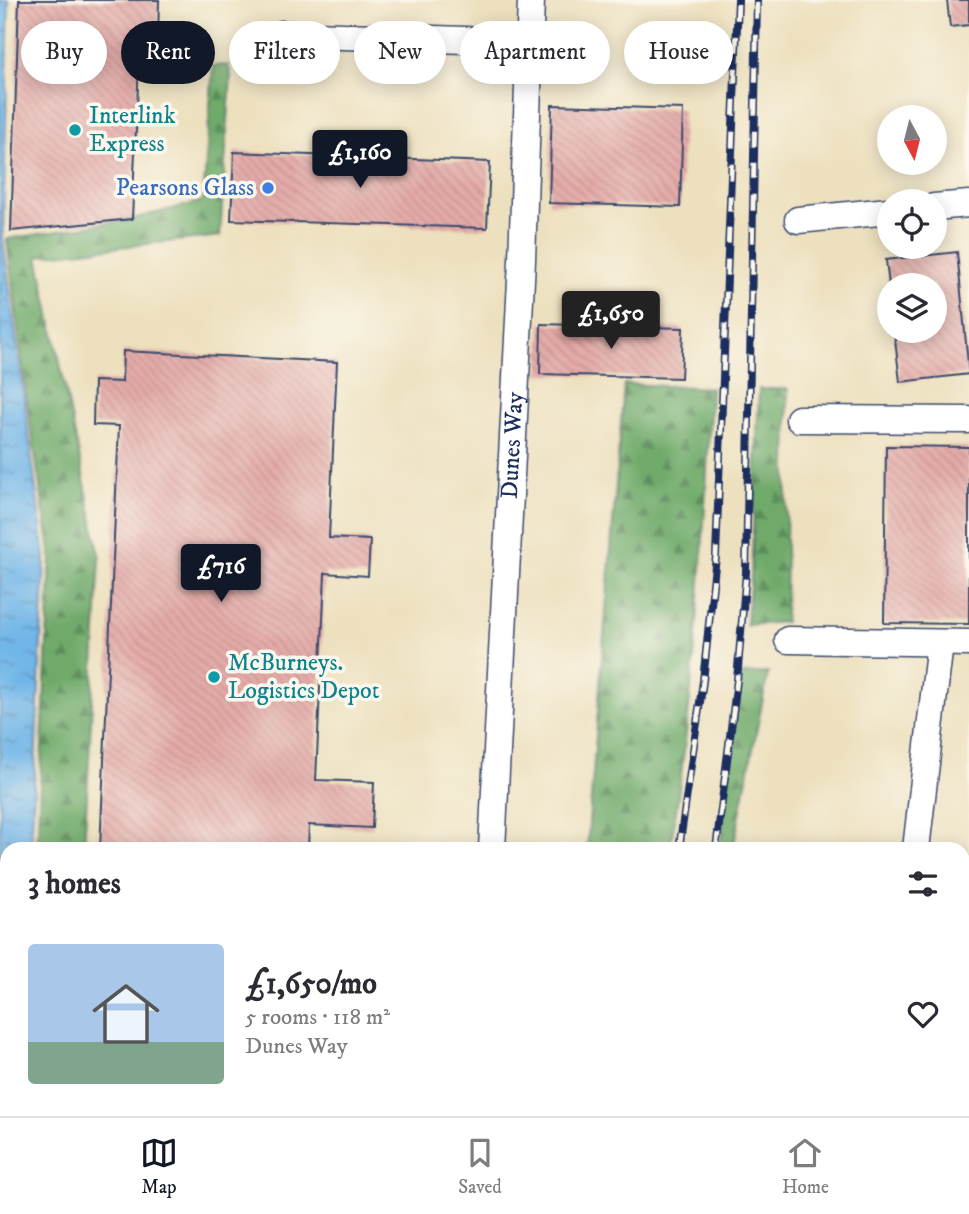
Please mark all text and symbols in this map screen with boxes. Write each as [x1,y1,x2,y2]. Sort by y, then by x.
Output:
chip: Buy [21,21,107,84]
chip: Rent [121,21,215,84]
chip: Filters [229,21,340,84]
chip: New [354,21,446,84]
chip: Apartment [460,21,610,84]
chip: House [624,21,733,84]
place label: Interlink Express [89,101,176,159]
north arrow [877,105,947,175]
map controls [877,105,947,343]
marker: Interlink Express [67,122,83,138]
pin: £1,160 [303,130,417,190]
text: £1,160 [328,138,392,167]
place label: Pearsons Glass [116,173,254,203]
marker: Pearsons Glass [260,180,276,196]
button: locate [877,189,947,259]
button: layers [877,273,947,343]
pin: £1,650 [554,292,668,351]
text: £1,650 [578,299,644,328]
street label: Dunes Way [495,391,530,500]
pin: £716 [180,544,262,604]
text: £716 [197,552,245,581]
place label: McBurneys. Logistics Depot [228,648,380,706]
marker: McBurneys. Logistics Depot [206,669,222,685]
icon: filters [904,865,942,903]
text: 3 homes [28,866,121,903]
text: £1,650/mo [245,966,377,1003]
icon: home [84,972,168,1056]
icon: heart [904,995,942,1033]
text: 5 rooms · 118 m² [245,1003,390,1032]
text: Dunes Way [245,1032,348,1061]
tab: Map [140,1134,178,1199]
tab: Saved [458,1134,502,1199]
tab: Home [782,1134,829,1199]

